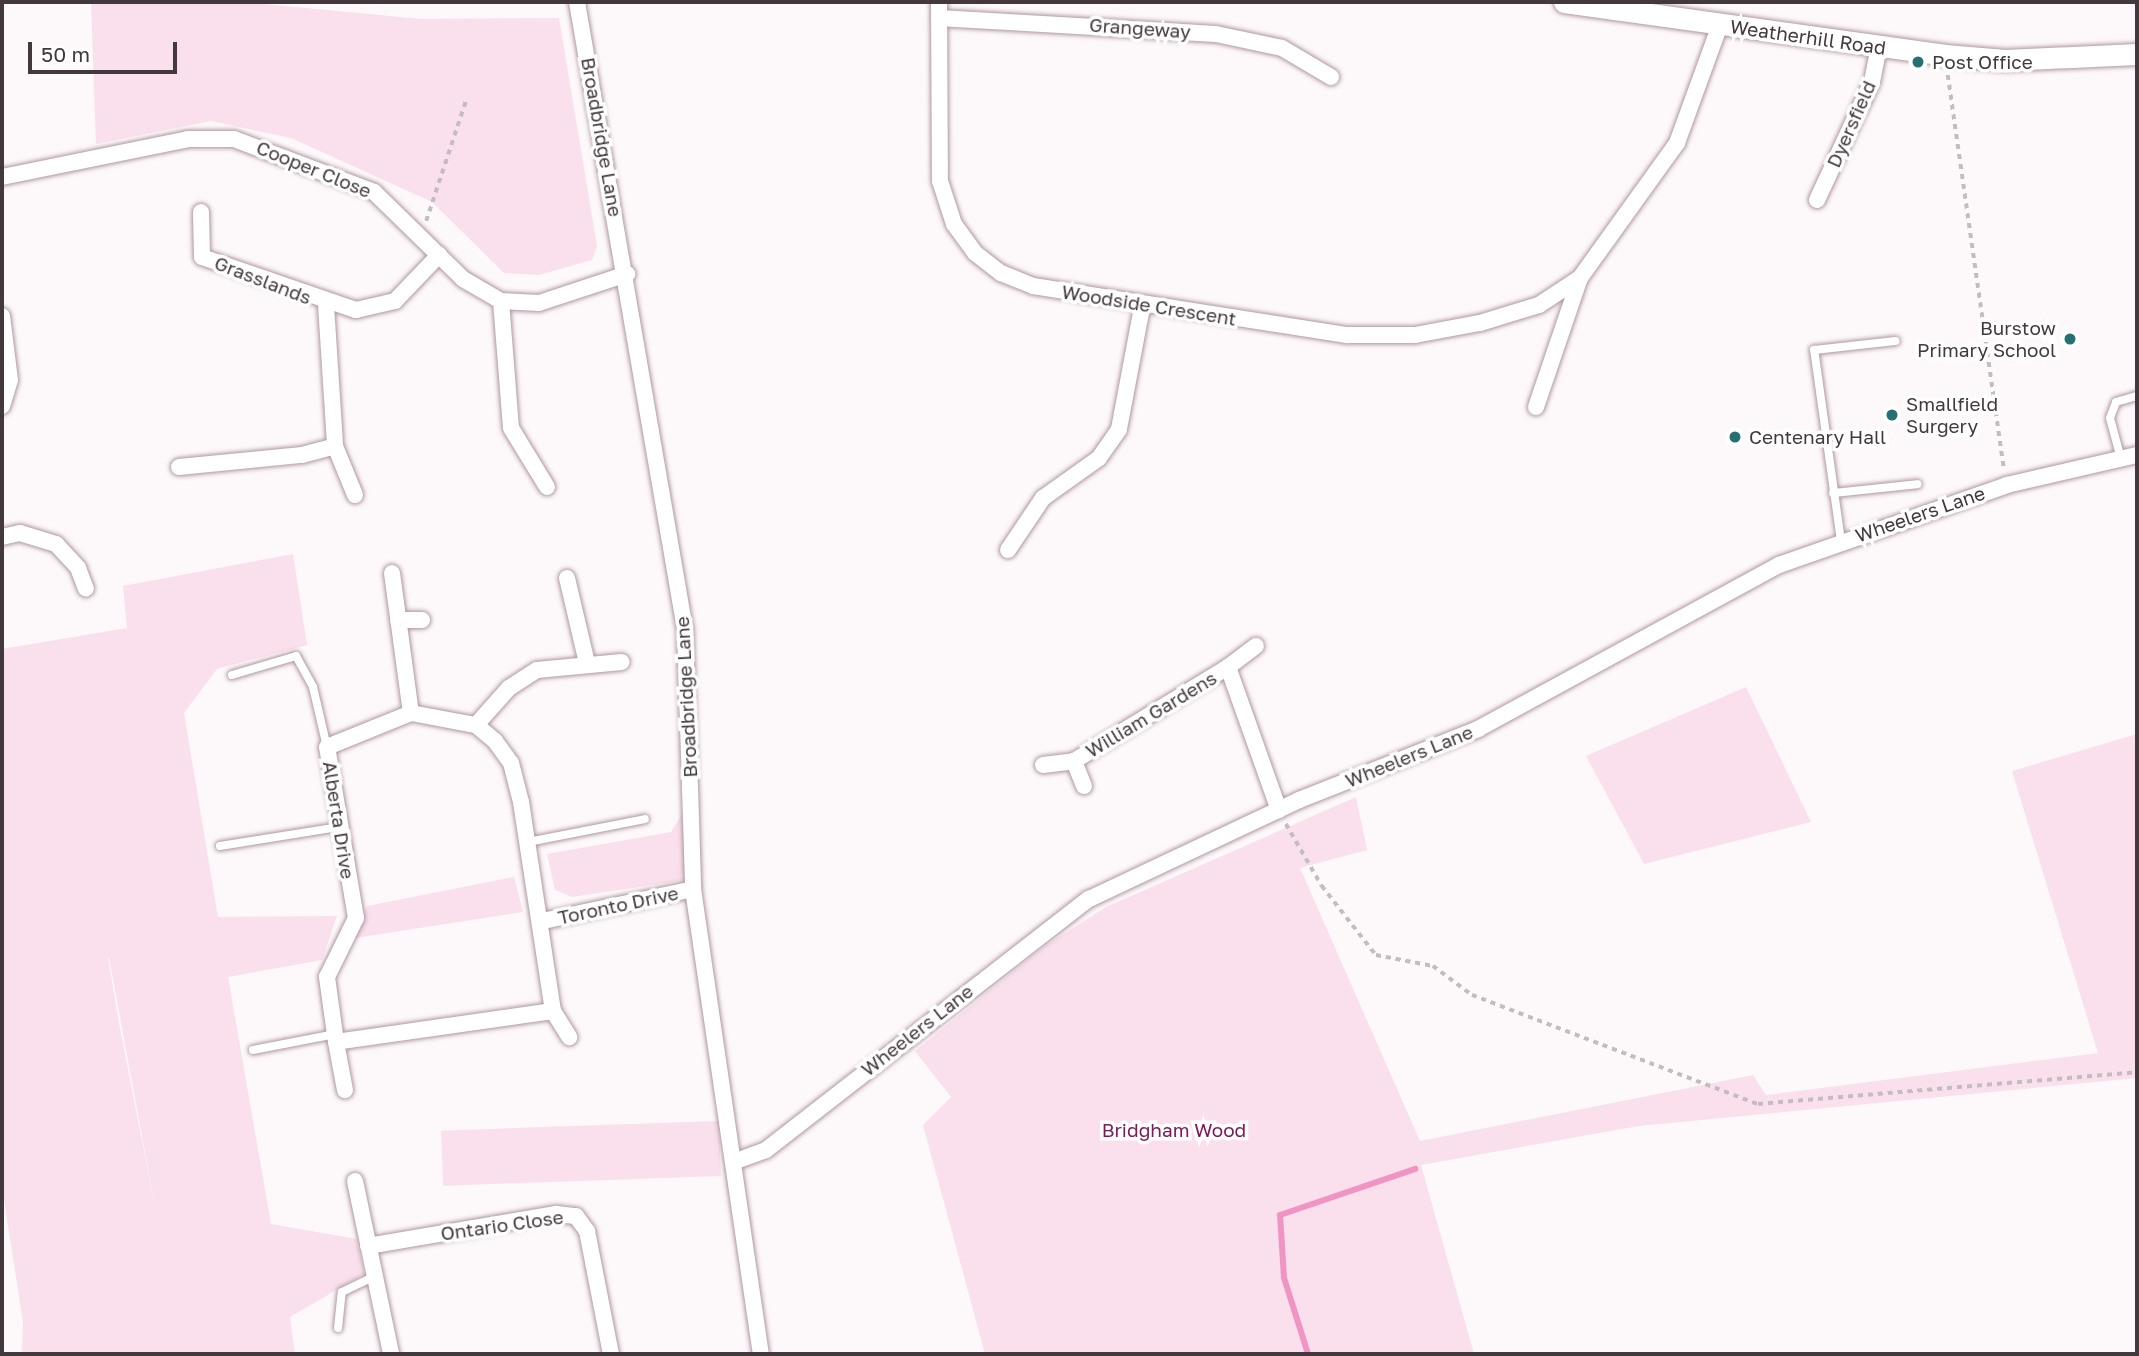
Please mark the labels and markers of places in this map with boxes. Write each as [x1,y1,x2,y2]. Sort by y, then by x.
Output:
place label: Post Office [1932,51,2033,73]
marker: Post Office [1910,54,1926,70]
place label: Burstow Primary School [1917,317,2056,361]
marker: Burstow Primary School [2062,331,2078,347]
place label: Smallfield Surgery [1906,393,1998,437]
marker: Smallfield Surgery [1884,407,1900,423]
place label: Centenary Hall [1749,426,1886,448]
marker: Centenary Hall [1727,429,1743,445]

